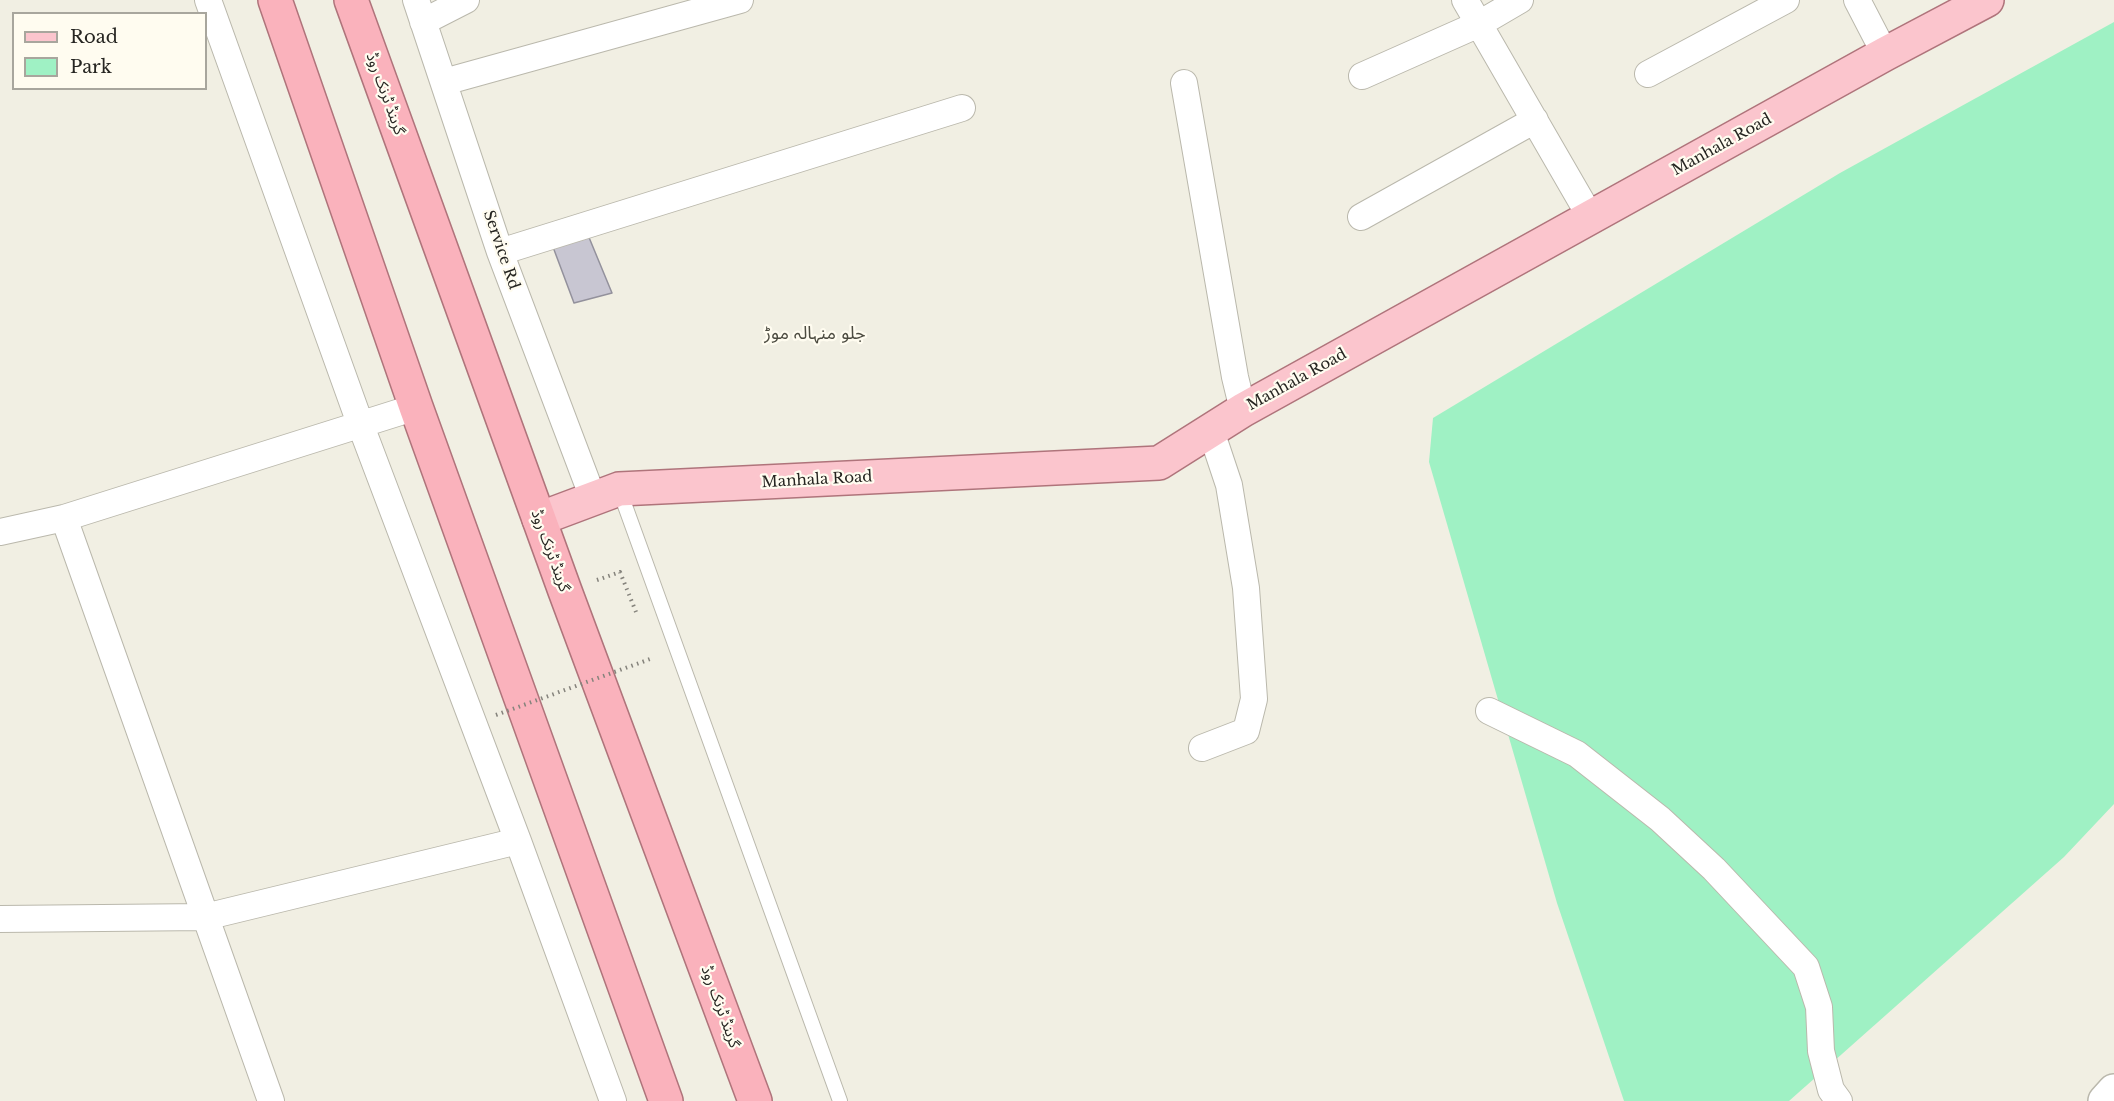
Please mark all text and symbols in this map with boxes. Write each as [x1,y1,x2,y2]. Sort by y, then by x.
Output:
legend [12,12,207,90]
text: Road [70,26,118,48]
street label: گرینڈ ٹرنک روڈ [362,51,408,137]
text: Park [70,56,112,78]
street label: Manhala Road [1669,110,1775,180]
street label: Service Rd [479,208,523,292]
district label: جلو منہالہ موڑ [764,323,866,345]
street label: Manhala Road [1244,345,1350,415]
street label: Manhala Road [761,468,873,492]
street label: گرینڈ ٹرنک روڈ [527,508,573,594]
street label: گرینڈ ٹرنک روڈ [697,964,743,1050]

